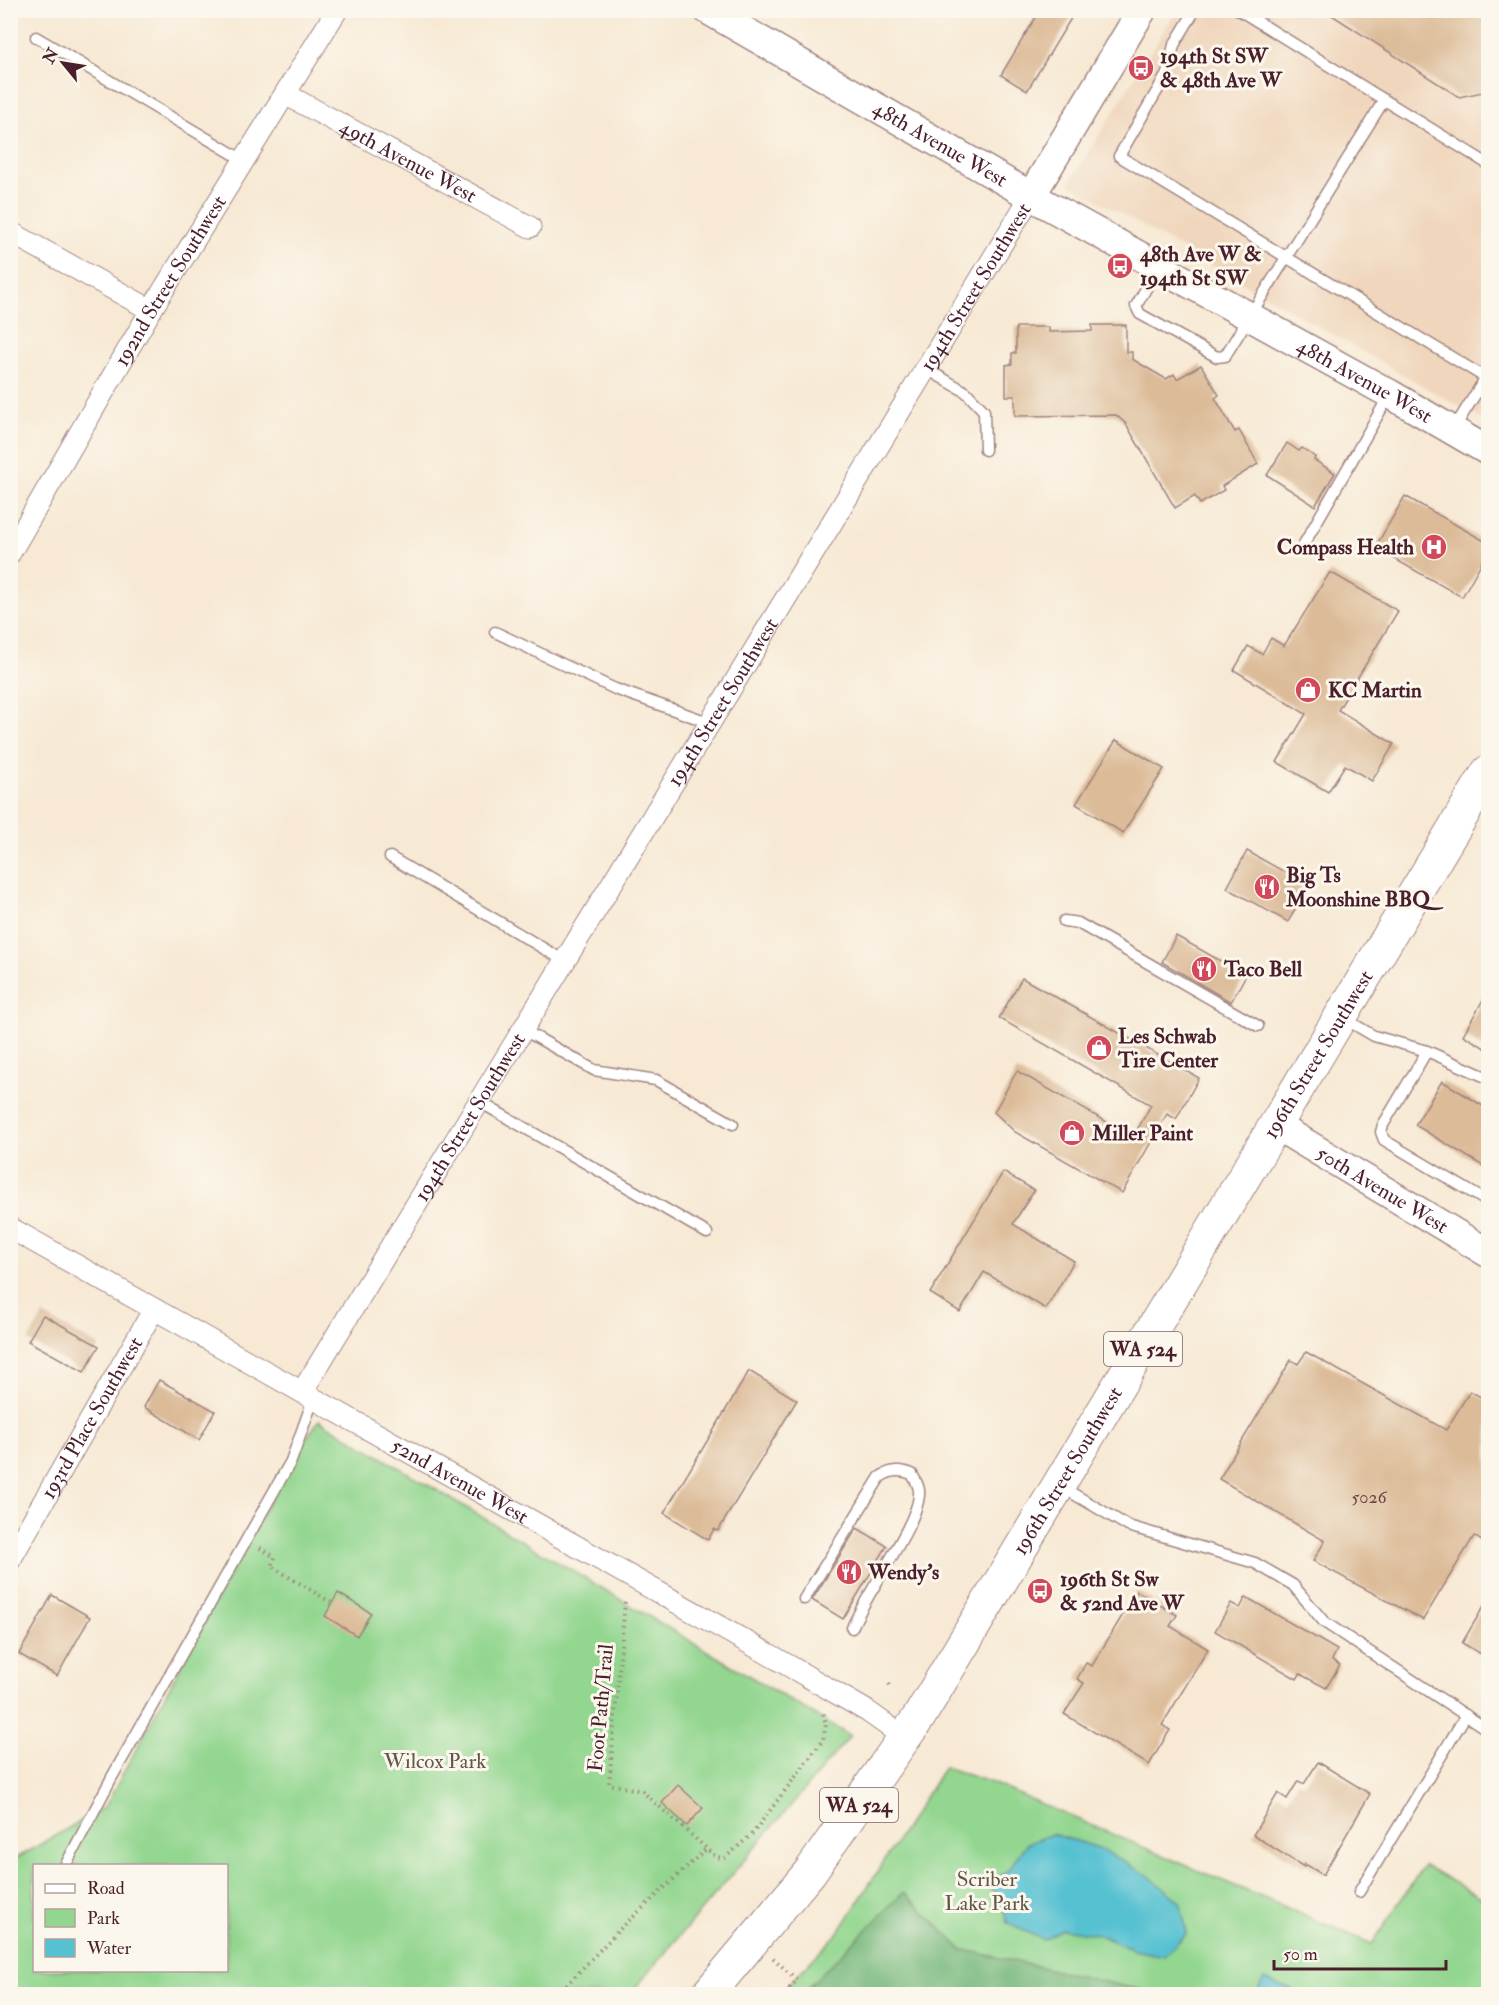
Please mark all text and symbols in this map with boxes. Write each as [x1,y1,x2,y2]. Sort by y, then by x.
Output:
north arrow [33,33,93,93]
place label: 194th St SW & 48th Ave W [1160,43,1283,94]
text: N [38,44,63,68]
bus stop icon: 194th St SW & 48th Ave W [1126,53,1156,83]
street label: 48th Avenue West [868,94,1013,193]
street label: 49th Avenue West [335,113,482,209]
street label: 192nd Street Southwest [108,190,232,371]
street label: 194th Street Southwest [914,198,1037,376]
place label: 48th Ave W & 194th St SW [1139,241,1262,292]
bus stop icon: 48th Ave W & 194th St SW [1105,251,1135,281]
street label: 48th Avenue West [1292,332,1437,429]
hospital icon: Compass Health [1419,532,1449,562]
place label: Compass Health [1277,534,1414,561]
street label: 194th Street Southwest [661,613,784,791]
shop icon: KC Martin [1293,675,1323,705]
place label: KC Martin [1328,677,1422,704]
place label: Big Ts Moonshine BBQ [1285,862,1444,913]
restaurant icon: Big Ts Moonshine BBQ [1252,872,1282,902]
restaurant icon: Taco Bell [1189,954,1219,984]
place label: Taco Bell [1223,956,1303,983]
street label: 196th Street Southwest [1257,965,1379,1144]
place label: Les Schwab Tire Center [1117,1023,1219,1074]
street label: 194th Street Southwest [408,1028,531,1206]
shop icon: Les Schwab Tire Center [1084,1033,1114,1063]
shop icon: Miller Paint [1057,1118,1087,1148]
place label: Miller Paint [1091,1120,1193,1147]
street label: 50th Avenue West [1311,1139,1454,1240]
street label: 193rd Place Southwest [34,1332,149,1504]
road number: WA 524 [1104,1332,1182,1366]
street label: 196th Street Southwest [1006,1381,1128,1560]
street label: 52nd Avenue West [387,1431,533,1530]
house number: 5026 [1351,1486,1388,1509]
restaurant icon: Wendy's [834,1557,864,1587]
place label: Wendy's [867,1559,939,1586]
place label: 196th St Sw & 52nd Ave W [1060,1566,1185,1617]
bus stop icon: 196th St Sw & 52nd Ave W [1025,1576,1055,1606]
street label: Foot Path/Trail [582,1642,620,1773]
park label: Wilcox Park [383,1748,486,1775]
road number: WA 524 [820,1788,898,1822]
legend [33,1864,228,1972]
park label: Scriber Lake Park [944,1866,1030,1917]
text: Road [87,1877,125,1900]
text: Park [87,1907,120,1930]
scale bar [1274,1933,1446,1971]
text: Water [86,1937,131,1960]
text: 50 m [1283,1943,1318,1966]

